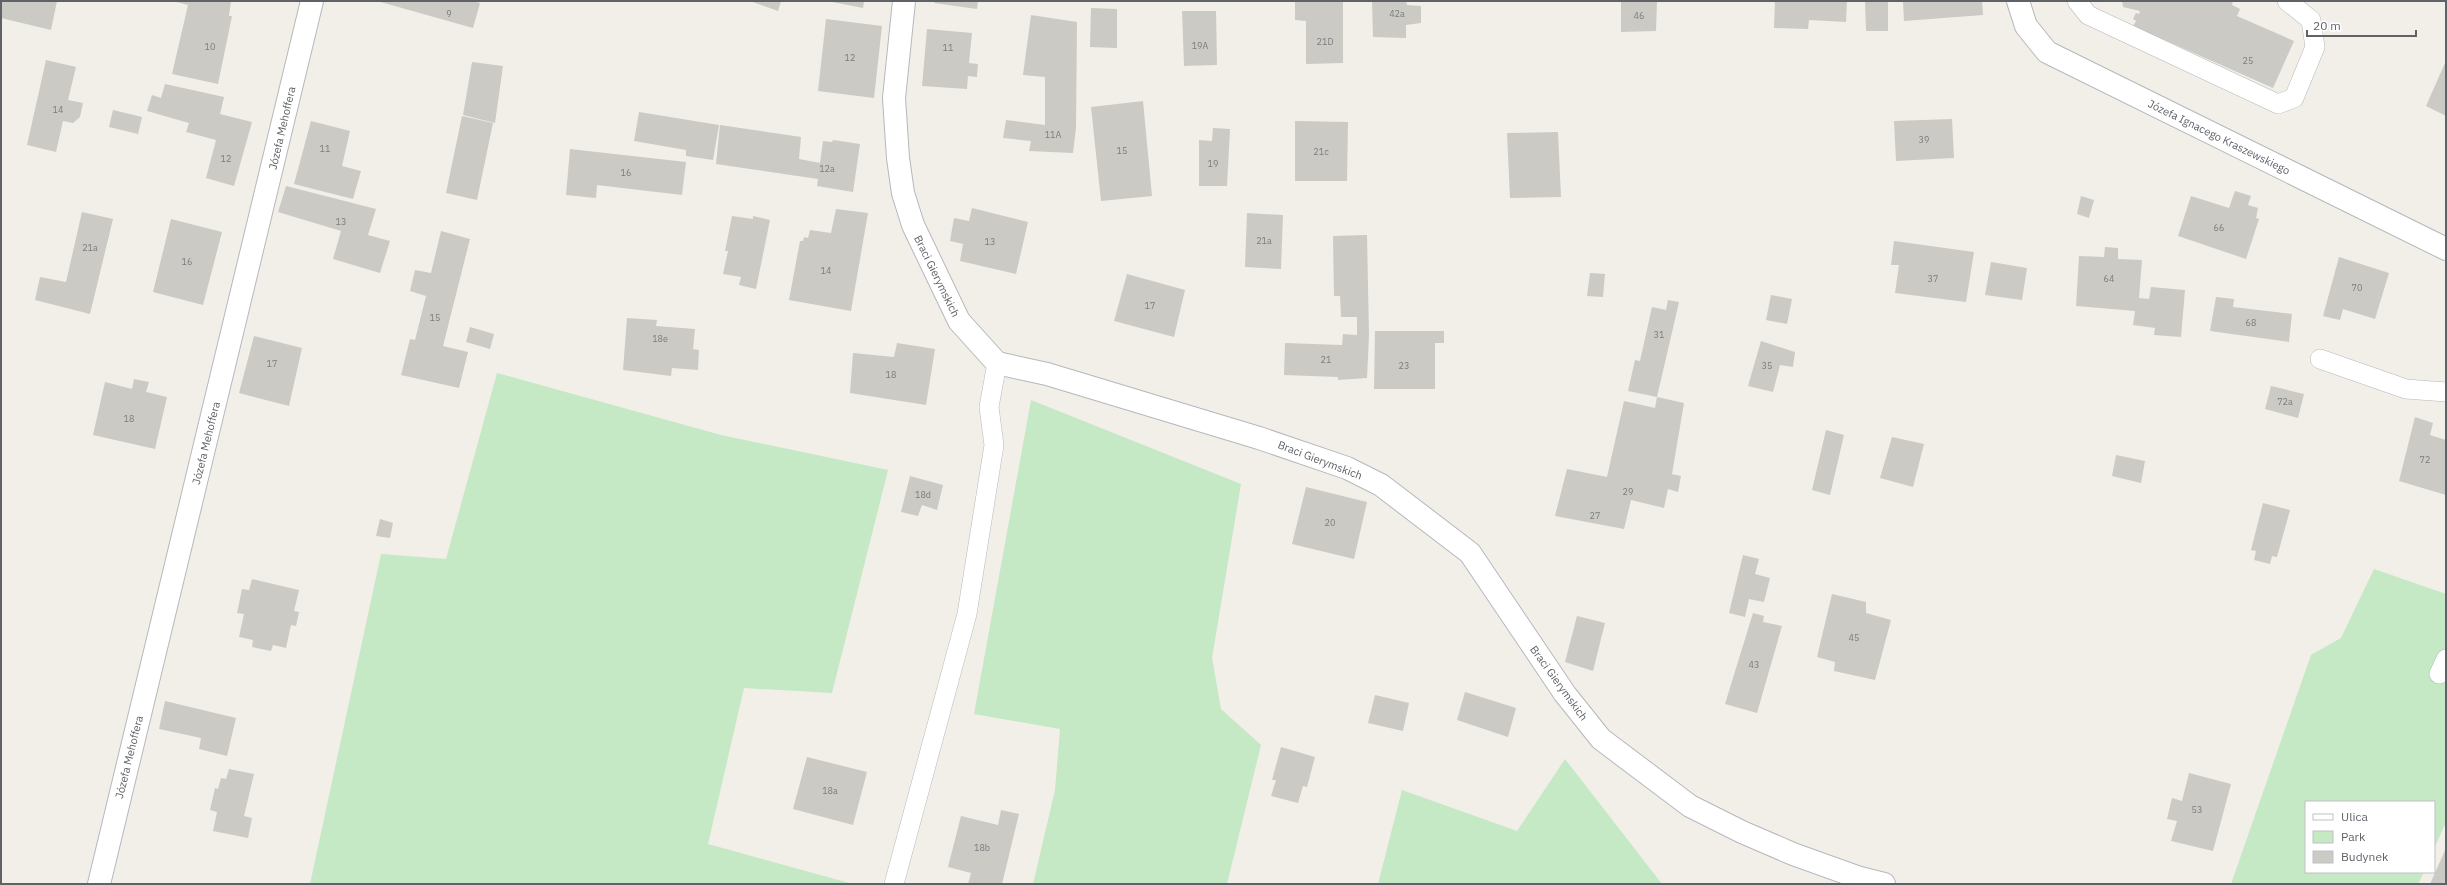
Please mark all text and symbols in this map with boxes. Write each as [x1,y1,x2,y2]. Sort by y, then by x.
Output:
house number: 9 [446,8,452,19]
house number: 42a [1389,8,1405,19]
house number: 46 [1634,10,1644,21]
scale bar [2307,12,2416,38]
text: 20 m [2313,18,2341,33]
house number: 21D [1317,36,1333,47]
house number: 19A [1192,40,1209,51]
house number: 10 [205,41,215,52]
house number: 11 [943,42,953,53]
house number: 12 [845,52,855,63]
house number: 25 [2243,55,2253,66]
street label: Józefa Mehoffera [266,85,298,171]
street label: Józefa Ignacego Kraszewskiego [2146,96,2292,178]
house number: 14 [53,104,63,115]
house number: 11A [1045,129,1062,140]
house number: 39 [1919,134,1929,145]
house number: 11 [320,143,330,154]
house number: 15 [1117,145,1127,156]
house number: 21c [1313,146,1329,157]
house number: 12 [221,153,231,164]
house number: 19 [1208,158,1218,169]
house number: 12a [819,163,835,174]
house number: 16 [621,167,631,178]
house number: 13 [336,216,346,227]
house number: 66 [2214,222,2224,233]
street label: Braci Gierymskich [911,233,963,319]
house number: 21a [1256,235,1272,246]
house number: 13 [985,236,995,247]
house number: 21a [82,242,98,253]
house number: 16 [182,256,192,267]
house number: 14 [821,265,831,276]
house number: 37 [1928,273,1938,284]
house number: 64 [2104,273,2114,284]
house number: 70 [2352,282,2362,293]
house number: 17 [1145,300,1155,311]
house number: 15 [430,312,440,323]
house number: 68 [2246,317,2256,328]
house number: 31 [1654,329,1664,340]
house number: 18e [652,333,668,344]
house number: 21 [1321,354,1331,365]
house number: 17 [267,358,277,369]
house number: 23 [1399,360,1409,371]
house number: 35 [1762,360,1772,371]
house number: 18 [886,369,896,380]
house number: 72a [2277,396,2293,407]
street label: Józefa Mehoffera [189,400,223,486]
house number: 18 [124,413,134,424]
street label: Braci Gierymskich [1276,437,1364,483]
house number: 72 [2420,454,2430,465]
house number: 29 [1623,486,1633,497]
house number: 18d [915,489,931,500]
house number: 27 [1590,510,1600,521]
house number: 20 [1325,517,1335,528]
house number: 45 [1849,632,1859,643]
street label: Braci Gierymskich [1527,643,1591,723]
house number: 43 [1749,659,1759,670]
street label: Józefa Mehoffera [112,714,146,800]
house number: 18a [822,785,838,796]
legend [2305,801,2435,873]
house number: 53 [2192,804,2202,815]
text: Ulica [2341,809,2368,824]
text: Park [2341,829,2366,844]
house number: 18b [974,842,990,853]
text: Budynek [2341,849,2389,864]

